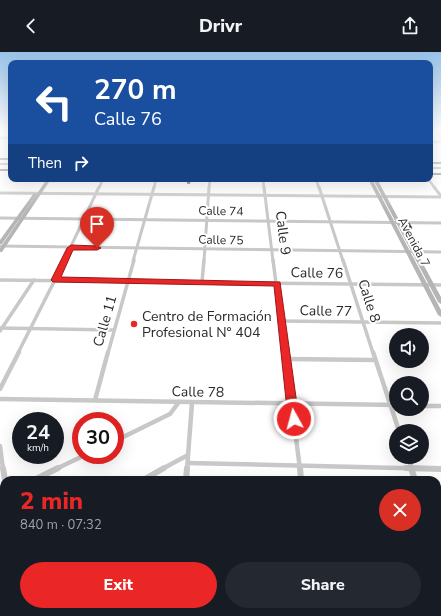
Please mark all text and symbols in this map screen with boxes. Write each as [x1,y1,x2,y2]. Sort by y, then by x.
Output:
text: Drivr [199,14,242,38]
icon: back [20,15,42,37]
icon: share [399,15,421,37]
text: 270 m [94,71,177,109]
icon: left [28,76,80,128]
text: Calle 76 [94,107,162,131]
icon: right [70,152,92,174]
text: Then [28,153,62,173]
street label: Calle 74 [198,203,244,219]
pin [80,207,114,248]
street label: Calle 9 [271,210,295,256]
icon: arrive [86,213,108,235]
street label: Avenida 7 [394,214,434,270]
street label: Calle 75 [198,232,244,248]
street label: Calle 76 [290,263,344,283]
street label: Calle 8 [353,277,385,325]
street label: Calle 11 [89,293,121,349]
street label: Calle 77 [299,301,353,321]
place label: Centro de Formación Profesional N° 404 [142,307,272,342]
marker: Centro de Formación Profesional N° 404 [129,319,139,329]
map controls [389,328,429,464]
button: sound [389,328,429,368]
button: search [389,376,429,416]
street label: Calle 78 [171,382,225,402]
position arrow [273,398,315,440]
speed limit sign: 30 [72,412,124,464]
text: 24 [26,419,50,446]
button: layers [389,424,429,464]
text: km/h [27,441,49,455]
text: 2 min [20,485,83,517]
button: close [379,489,421,531]
text: 840 m · 07:32 [20,516,102,534]
button: Exit [20,562,217,608]
button: Share [225,562,421,608]

